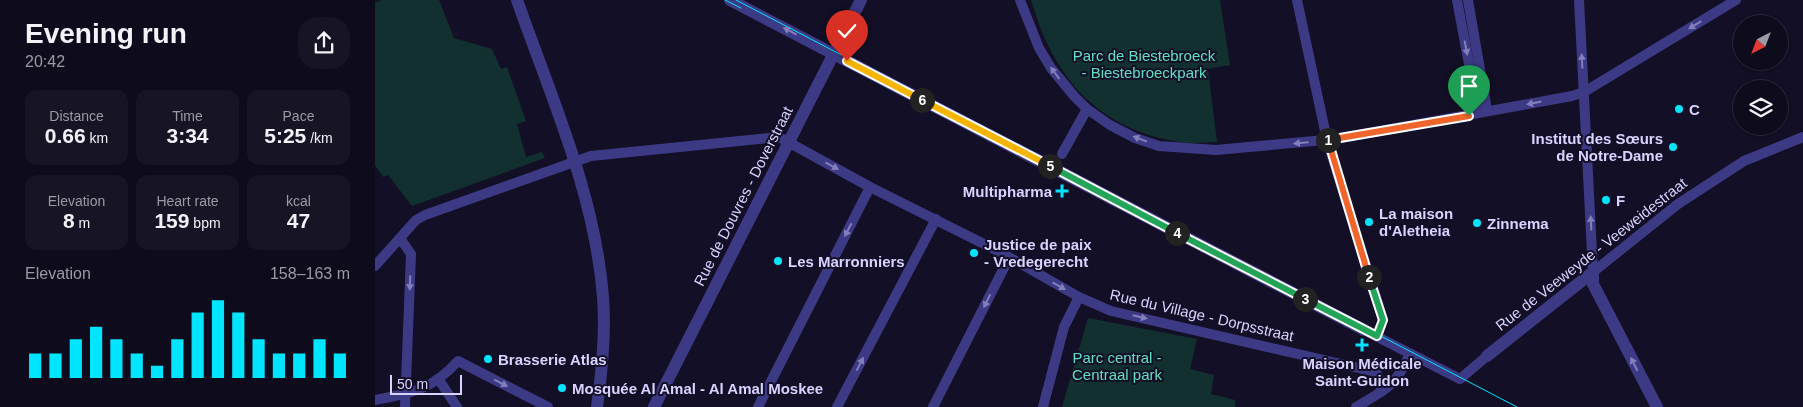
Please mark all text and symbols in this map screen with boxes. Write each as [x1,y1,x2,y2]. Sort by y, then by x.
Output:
pin [826,10,868,61]
north arrow [1733,15,1787,70]
map controls [1733,15,1788,135]
button: share [298,17,350,69]
icon: check [833,17,861,45]
text: Evening run [25,18,187,49]
one-way arrow [1688,21,1701,30]
one-way arrow [783,27,798,35]
one-way arrow [1462,40,1470,56]
park label: Parc de Biestebroeck - Biestebroeckpark [1073,47,1216,81]
one-way arrow [1578,52,1586,68]
text: 20:42 [25,53,65,70]
pin [1448,65,1490,116]
one-way arrow [1049,67,1060,80]
icon: arrive [1455,72,1483,100]
button: layers [1733,80,1788,135]
pin: 6 [909,88,935,112]
text: 6 [919,92,926,108]
one-way arrow [1526,100,1542,108]
place label: C [1689,101,1700,118]
street label: Rue de Douvres - Doverstraat [690,103,796,289]
marker: C [1673,103,1685,115]
text: Distance [49,108,104,124]
text: Time [172,108,203,124]
text: Pace [283,108,314,124]
text: 0.66 [45,124,86,147]
text: 3:34 [166,124,209,147]
text: 5:25 [264,124,306,147]
pin: 1 [1315,128,1341,152]
text: km [86,130,108,146]
text: /km [306,130,333,146]
place label: Institut des Sœurs de Notre-Dame [1531,130,1663,164]
text: 1 [1325,132,1332,148]
one-way arrow [1132,135,1147,143]
one-way arrow [1292,139,1308,147]
marker: Institut des Sœurs de Notre-Dame [1667,141,1679,153]
pin: 5 [1037,154,1063,178]
text: 5 [1047,158,1054,174]
one-way arrow [824,162,839,170]
street label: Rue de Veeweyde - Veeweidestraat [1492,174,1691,334]
place label: Multipharma [963,183,1053,200]
marker: Multipharma [1056,185,1068,197]
place label: F [1616,192,1625,209]
text: Elevation [48,193,105,209]
text: Heart rate [156,193,219,209]
text: kcal [286,193,311,209]
marker: F [1600,194,1612,206]
place label: La maison d'Aletheia [1379,205,1453,239]
text: 8 [63,209,75,232]
text: 159 [154,209,189,232]
text: 47 [287,209,310,232]
text: m [75,215,90,231]
text: bpm [189,215,221,231]
place label: Zinnema [1487,215,1549,232]
one-way arrow [1586,215,1594,231]
marker: La maison d'Aletheia [1363,216,1375,228]
marker: Zinnema [1471,217,1483,229]
pin: 4 [1165,220,1189,246]
one-way arrow [844,223,852,237]
text: 4 [1174,225,1181,241]
place label: Justice de paix - Vredegerecht [984,236,1092,270]
marker: Justice de paix - Vredegerecht [968,247,980,259]
place label: Les Marronniers [788,253,905,270]
marker: Les Marronniers [772,255,784,267]
pin: 2 [1357,264,1381,290]
text: Elevation [25,265,91,282]
text: 158–163 m [270,265,350,282]
text: 2 [1366,269,1373,285]
one-way arrow [406,276,414,292]
one-way arrow [1052,282,1066,291]
street label: Rue du Village - Dorpsstraat [1108,286,1296,345]
pin: 3 [1293,286,1317,312]
text: 3 [1302,291,1309,307]
one-way arrow [983,294,991,308]
one-way arrow [1133,313,1148,321]
marker: Maison Médicale Saint-Guidon [1355,338,1369,352]
park label: Parc central - Centraal park [1072,349,1163,383]
place label: Brasserie Atlas [498,351,607,368]
marker: Brasserie Atlas [482,353,494,365]
place label: Maison Médicale Saint-Guidon [1302,355,1422,389]
one-way arrow [856,357,864,371]
one-way arrow [1630,357,1638,371]
scale bar [390,372,463,395]
text: 50 m [397,376,428,392]
one-way arrow [494,379,508,387]
place label: Mosquée Al Amal - Al Amal Moskee [572,380,823,397]
marker: Mosquée Al Amal - Al Amal Moskee [556,382,568,394]

